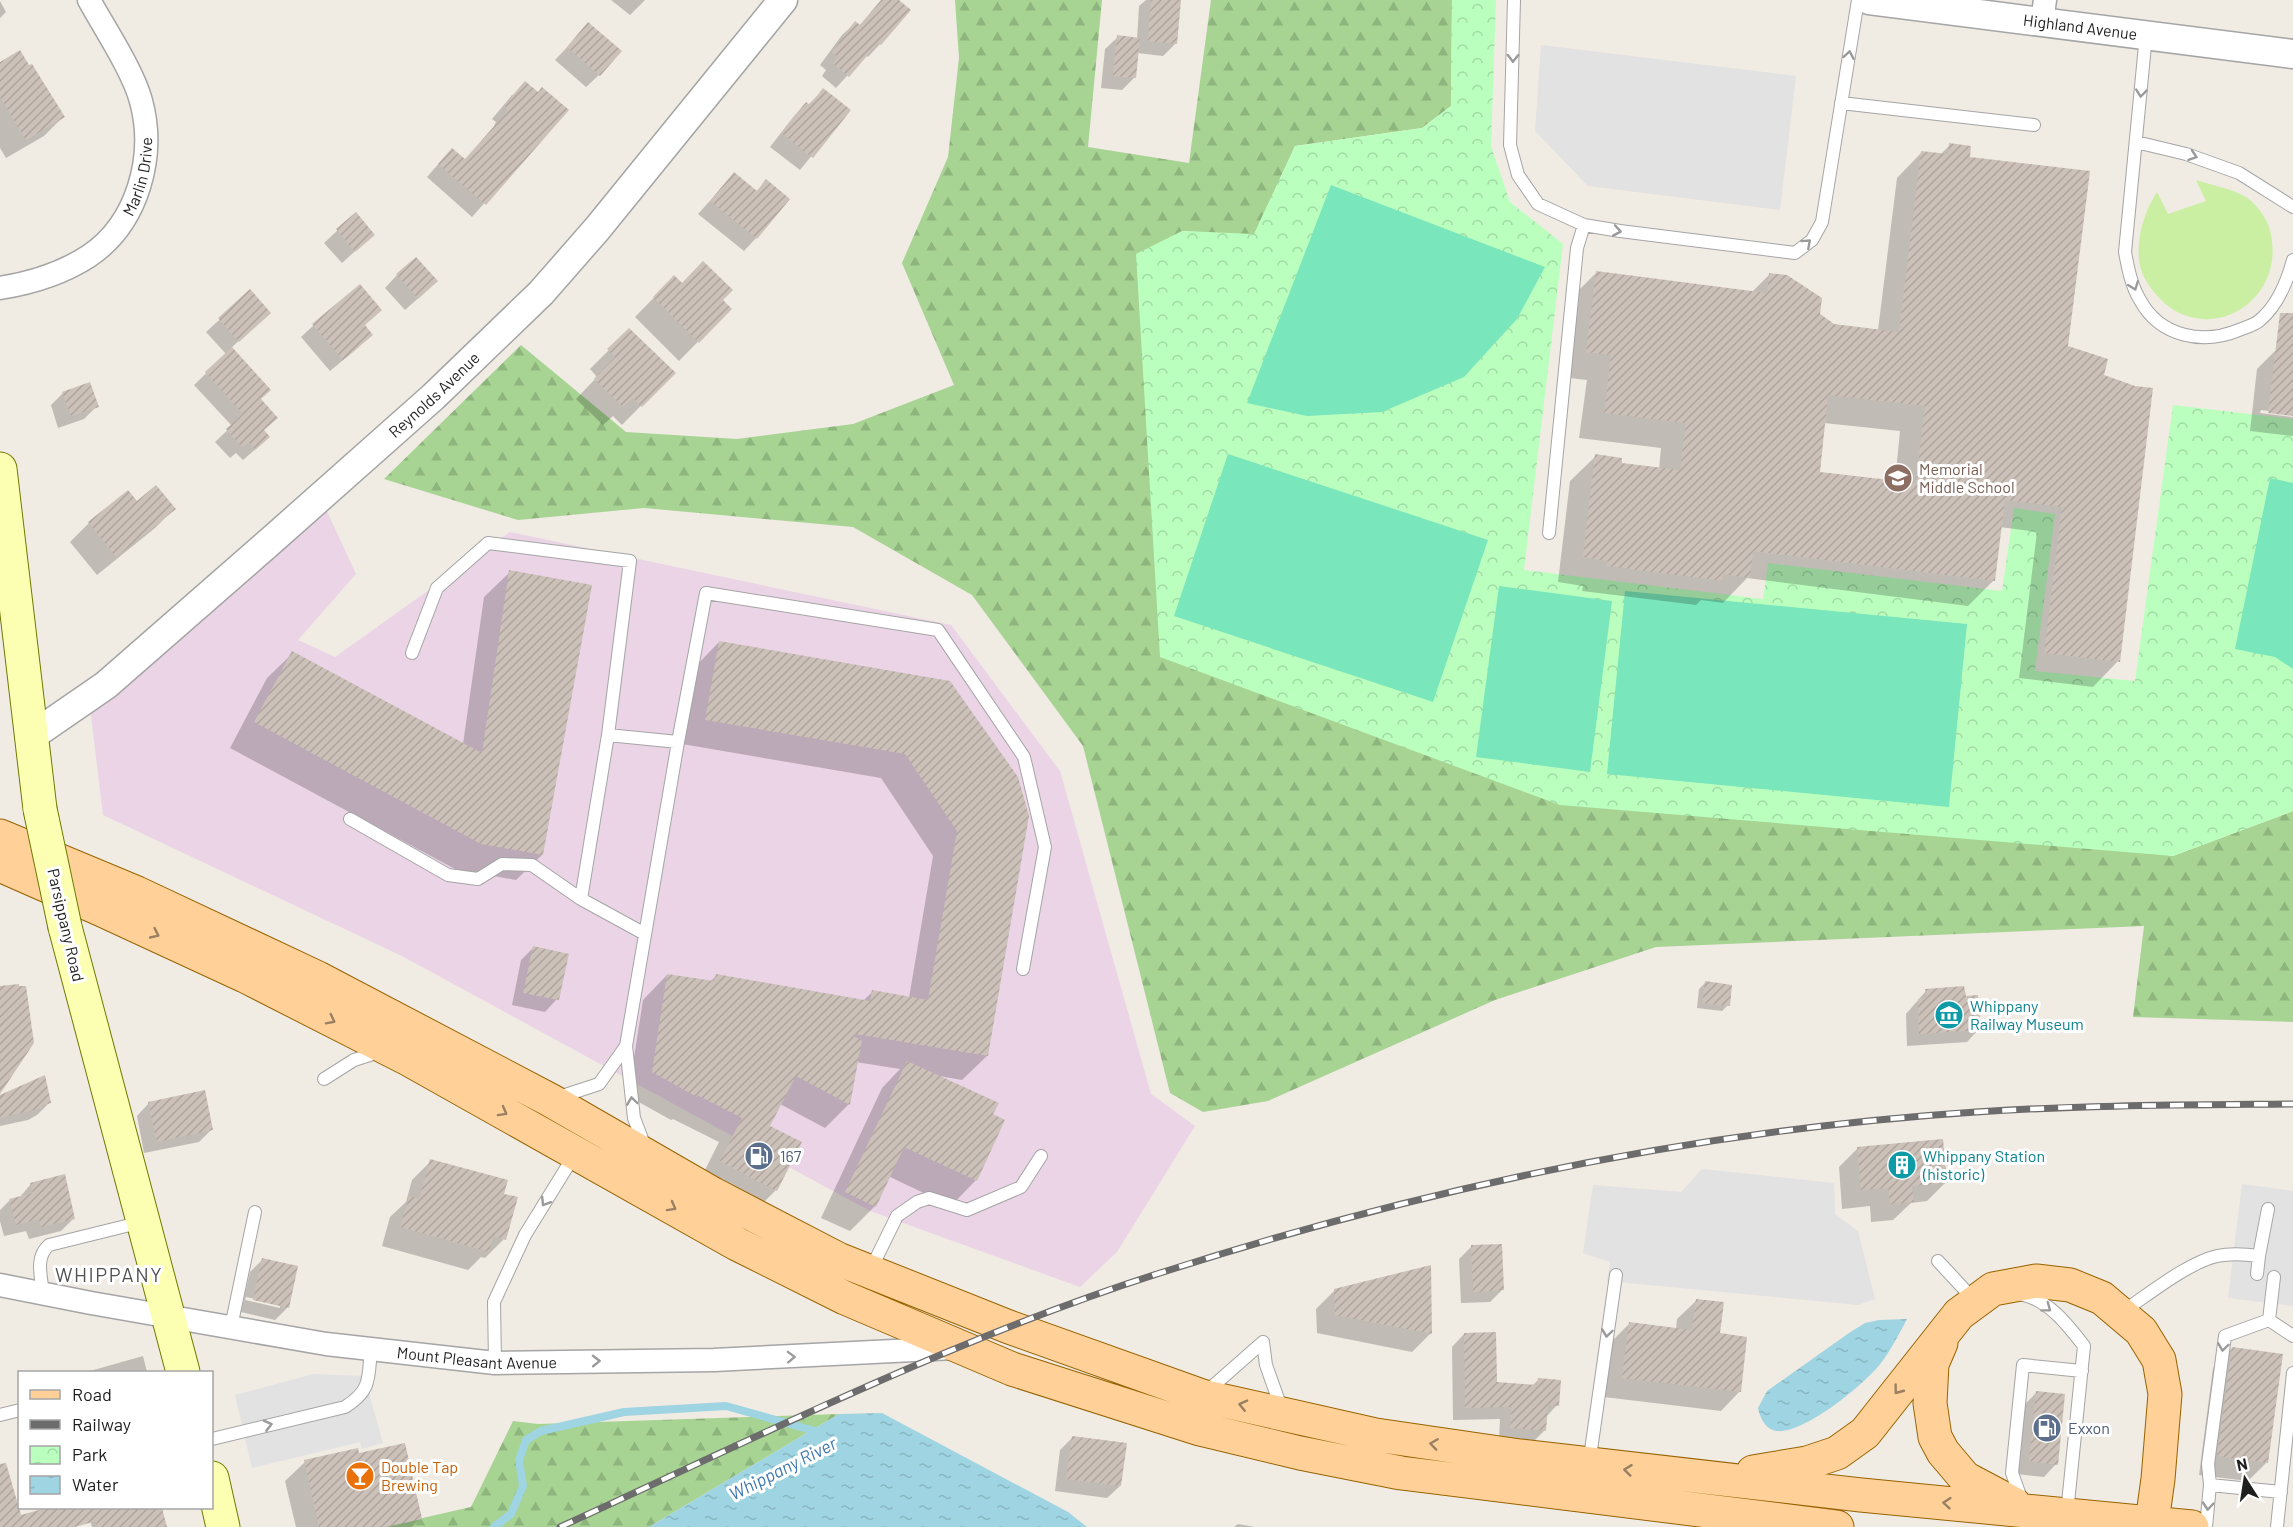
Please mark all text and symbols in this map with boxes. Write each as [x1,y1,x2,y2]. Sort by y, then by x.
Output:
street label: Highland Avenue [2022,10,2139,43]
one-way arrow [1842,51,1855,61]
one-way arrow [1507,54,1519,63]
one-way arrow [2135,89,2148,98]
street label: Marlin Drive [118,137,155,219]
one-way arrow [2187,149,2197,162]
one-way arrow [1612,224,1622,236]
one-way arrow [1800,239,1810,250]
one-way arrow [2127,280,2139,291]
street label: Reynolds Avenue [384,348,483,441]
place label: Memorial Middle School [1919,459,2015,496]
school or university icon: Memorial Middle School [1882,462,1914,494]
street label: Parsippany Road [44,867,89,983]
one-way arrow [149,927,160,939]
place label: Whippany Railway Museum [1970,996,2084,1033]
museum icon: Whippany Railway Museum [1933,999,1965,1031]
one-way arrow [324,1012,335,1024]
one-way arrow [626,1096,638,1106]
one-way arrow [496,1104,507,1116]
fuel station icon: 167 [743,1140,775,1172]
place label: 167 [780,1146,802,1165]
place label: Whippany Station (historic) [1922,1146,2045,1183]
building icon: Whippany Station (historic) [1886,1149,1918,1181]
one-way arrow [540,1196,552,1206]
one-way arrow [666,1200,677,1212]
district label: WHIPPANY [55,1262,163,1286]
one-way arrow [2040,1300,2051,1311]
one-way arrow [1602,1328,1614,1337]
street label: Mount Pleasant Avenue [396,1342,557,1372]
one-way arrow [2218,1343,2230,1352]
one-way arrow [786,1350,795,1363]
one-way arrow [591,1355,600,1367]
legend [18,1371,213,1509]
text: Road [72,1383,112,1405]
one-way arrow [1895,1383,1906,1394]
one-way arrow [1239,1399,1249,1412]
fuel station icon: Exxon [2031,1412,2063,1444]
text: Railway [72,1413,131,1435]
place label: Exxon [2068,1418,2110,1437]
one-way arrow [263,1419,273,1432]
water label: Whippany River [725,1431,841,1505]
one-way arrow [1430,1438,1439,1450]
text: Park [72,1443,107,1465]
north arrow [2215,1449,2275,1509]
text: N [2235,1453,2249,1474]
place label: Double Tap Brewing [381,1457,458,1494]
bar icon: Double Tap Brewing [344,1460,376,1492]
one-way arrow [1623,1464,1632,1476]
text: Water [72,1473,119,1495]
one-way arrow [1942,1497,1951,1510]
one-way arrow [2202,1501,2215,1511]

